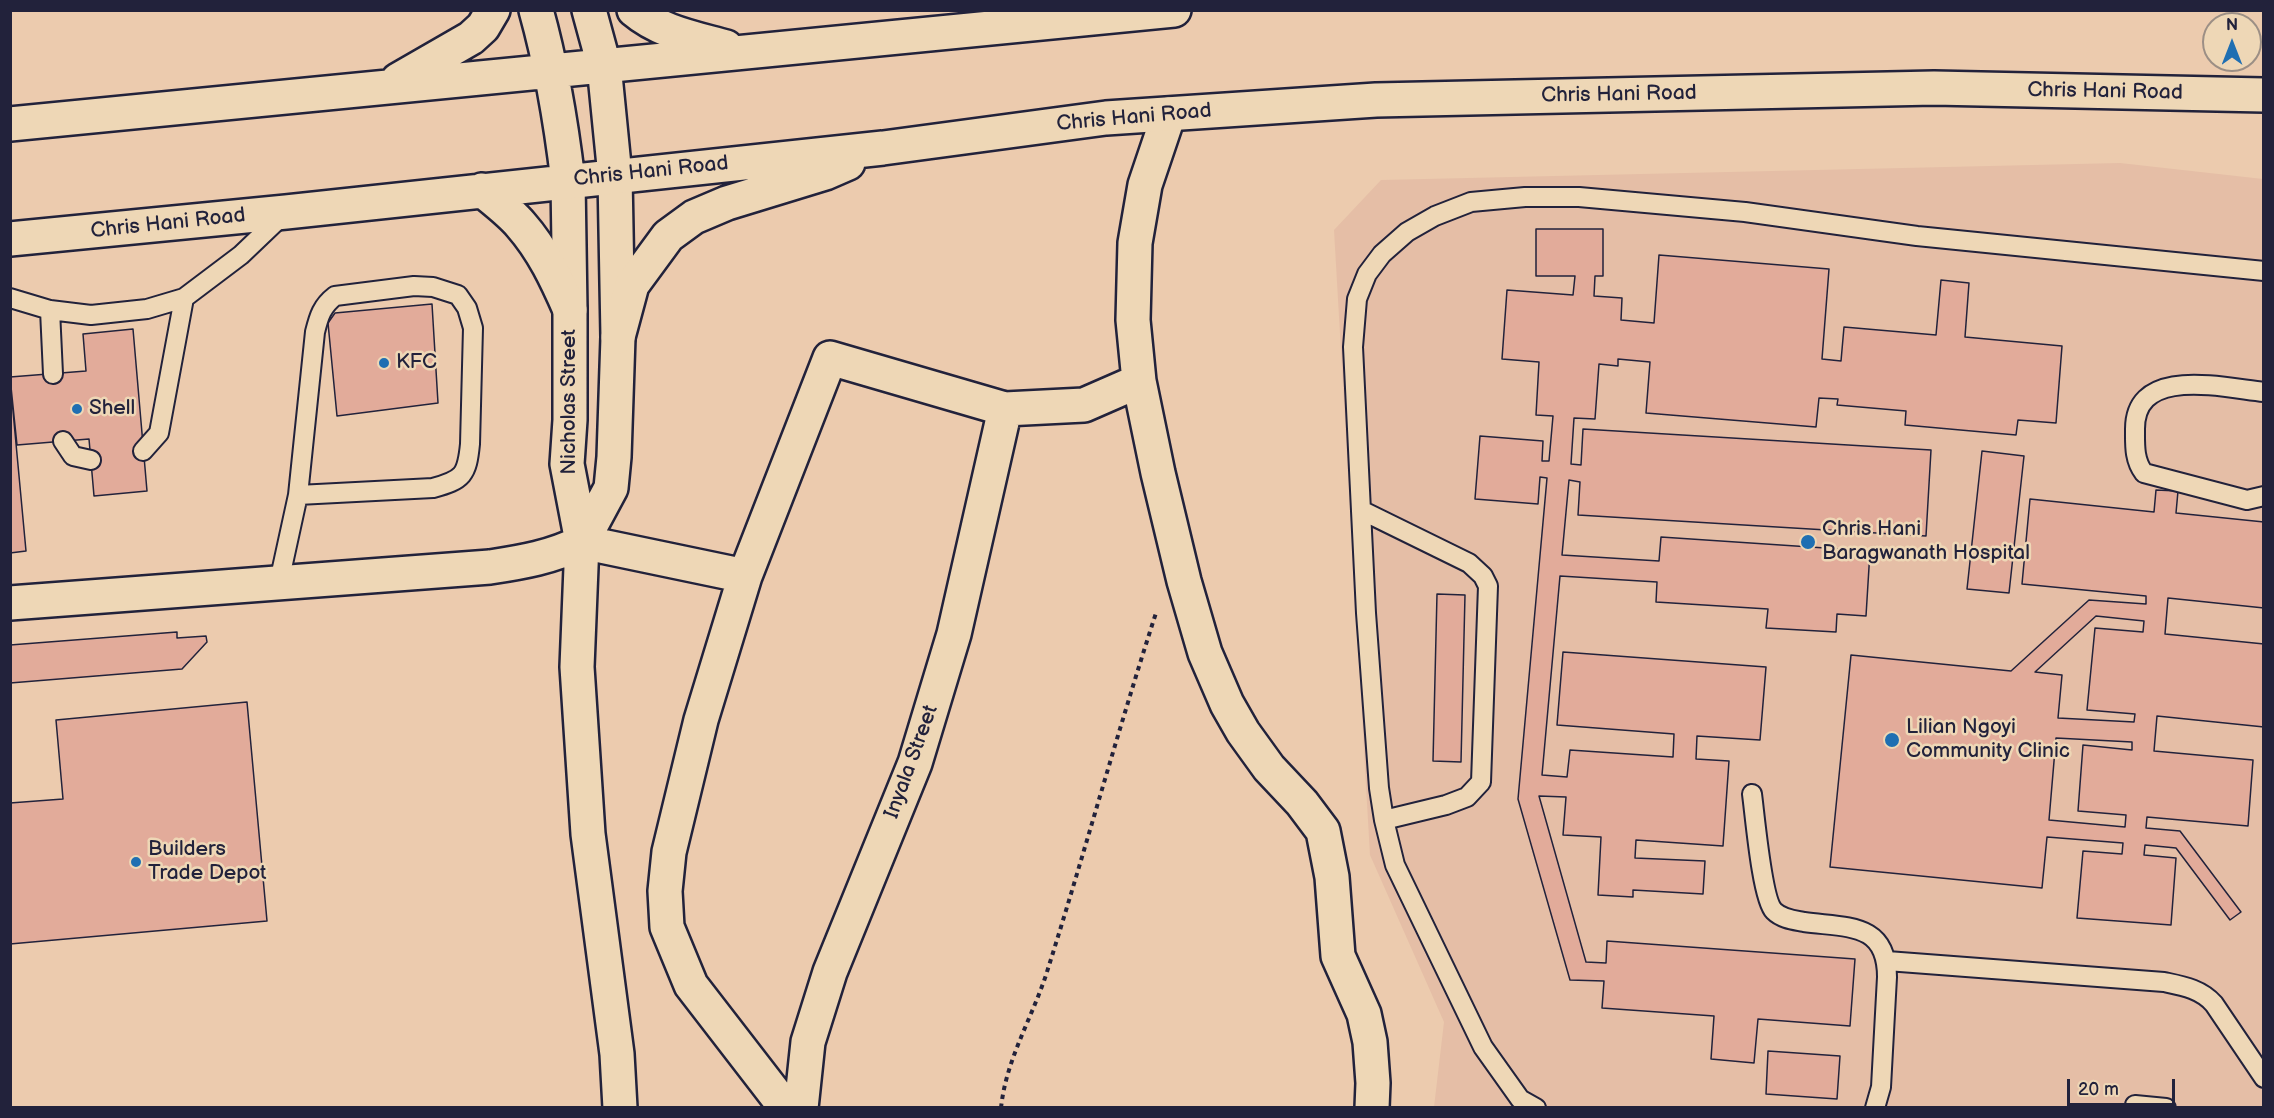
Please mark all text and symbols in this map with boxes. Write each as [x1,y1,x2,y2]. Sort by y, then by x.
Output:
north arrow [2202,12,2262,72]
text: N [2226,16,2238,35]
street label: Chris Hani Road [2027,78,2183,106]
street label: Chris Hani Road [1541,81,1697,109]
street label: Chris Hani Road [1055,99,1213,137]
street label: Chris Hani Road [572,151,730,193]
street label: Chris Hani Road [89,203,247,245]
street label: Nicholas Street [557,329,583,475]
place label: KFC [396,350,437,376]
marker: KFC [377,356,391,370]
place label: Shell [89,396,135,422]
marker: Shell [70,402,84,416]
place label: Chris Hani Baragwanath Hospital [1822,517,2030,567]
marker: Chris Hani Baragwanath Hospital [1799,533,1817,551]
street label: Inyala Street [880,702,944,822]
place label: Lilian Ngoyi Community Clinic [1906,715,2070,765]
marker: Lilian Ngoyi Community Clinic [1883,731,1901,749]
place label: Builders Trade Depot [148,837,267,887]
marker: Builders Trade Depot [129,855,143,869]
scale bar [2070,1067,2178,1105]
text: 20 m [2078,1079,2119,1100]

